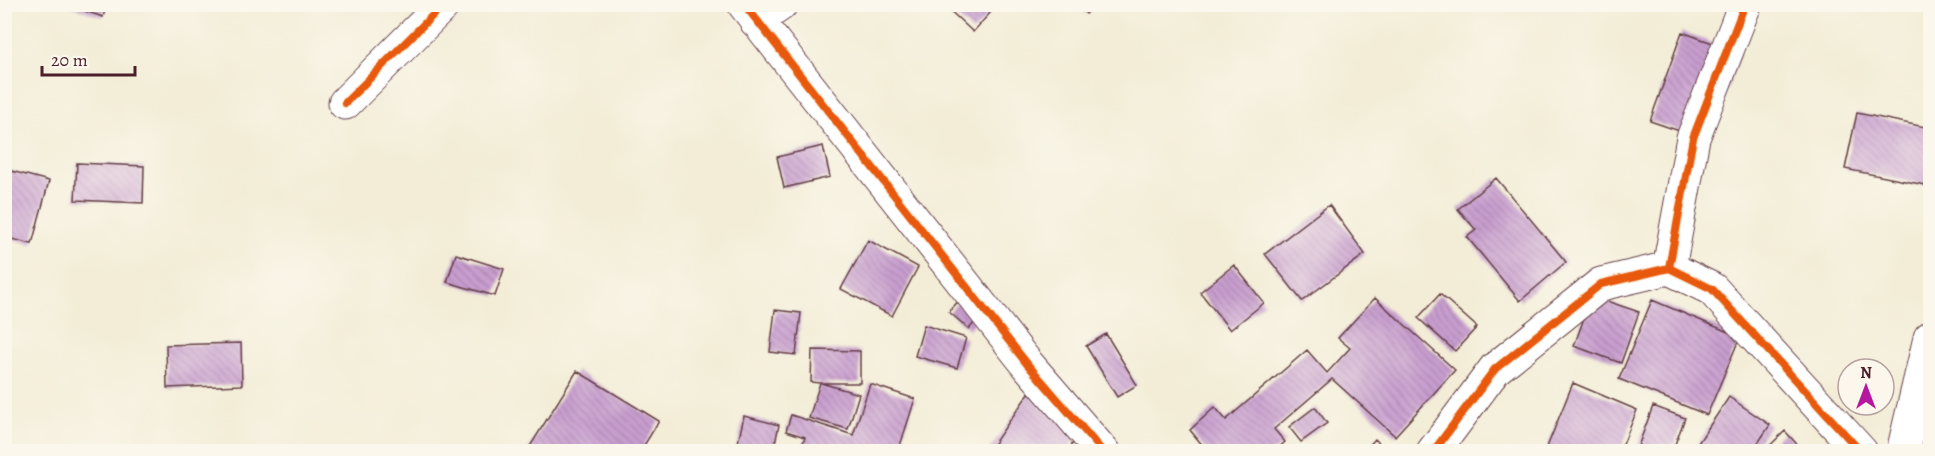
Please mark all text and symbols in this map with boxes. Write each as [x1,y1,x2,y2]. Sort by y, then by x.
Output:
scale bar [42,39,135,77]
text: 20 m [51,48,88,72]
north arrow [1836,357,1896,417]
text: N [1860,362,1872,384]

